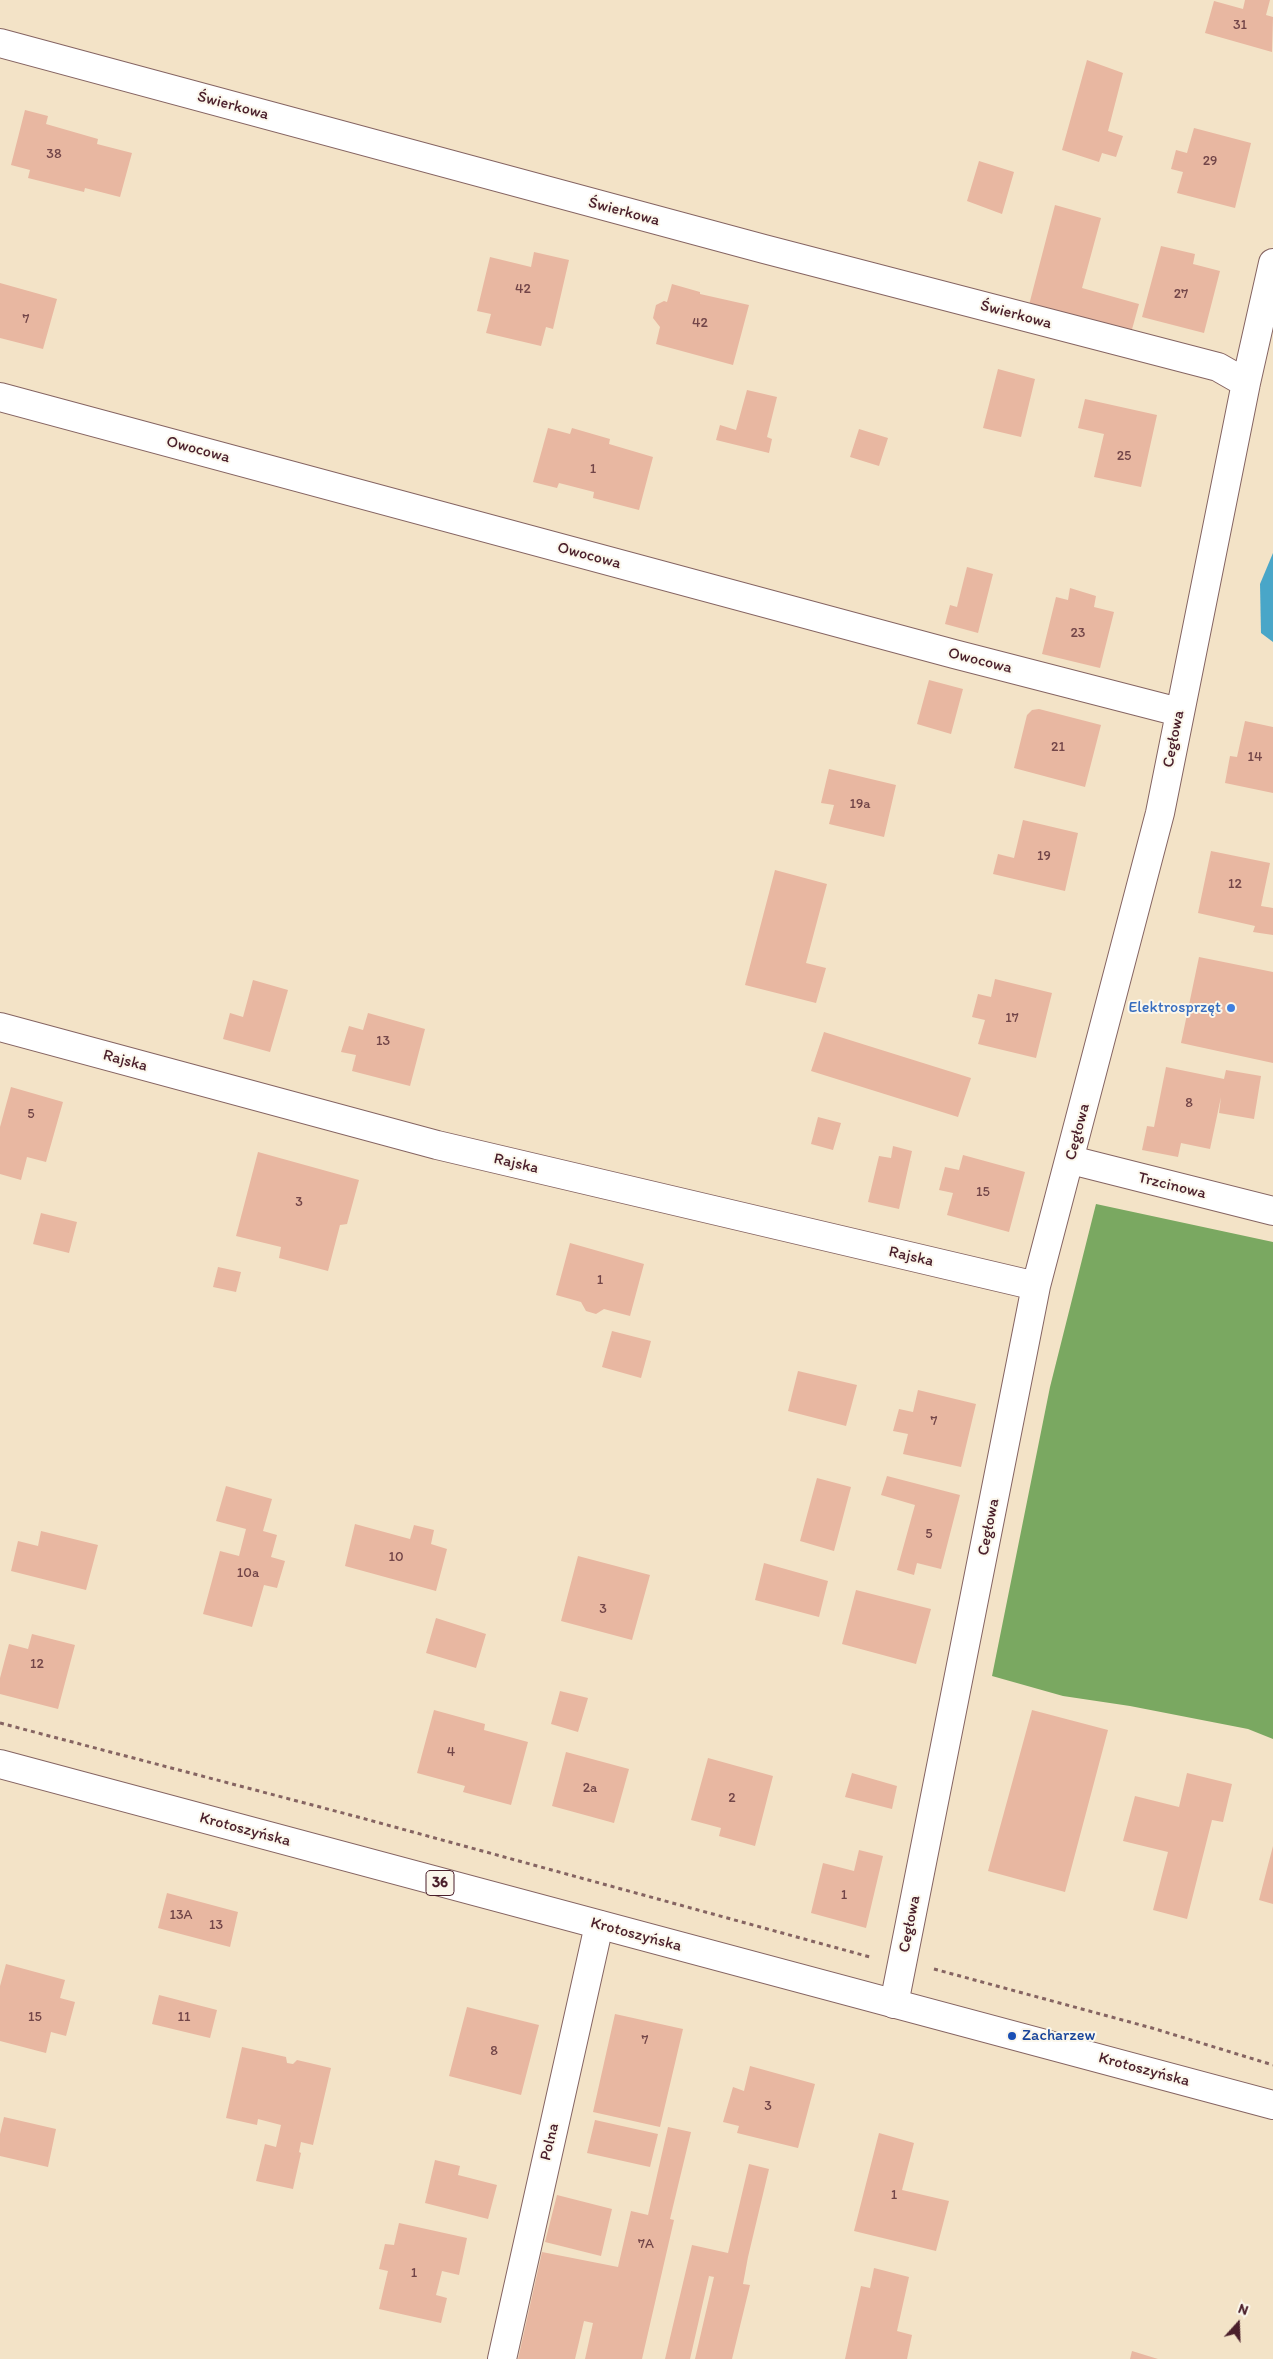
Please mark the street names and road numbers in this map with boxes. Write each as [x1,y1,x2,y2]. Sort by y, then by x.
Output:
street label: Świerkowa [195,87,271,125]
street label: Świerkowa [586,193,662,231]
street label: Świerkowa [978,296,1054,334]
street label: Owocowa [164,432,232,468]
street label: Owocowa [555,538,623,574]
street label: Owocowa [946,644,1014,678]
street label: Cegłowa [1159,709,1189,769]
street label: Rajska [101,1046,149,1076]
street label: Cegłowa [1062,1102,1094,1162]
street label: Rajska [492,1150,540,1178]
street label: Trzcinowa [1136,1168,1208,1204]
street label: Rajska [887,1243,935,1271]
street label: Cegłowa [974,1497,1004,1557]
street label: Krotoszyńska [197,1809,293,1851]
road number: 36 [426,1870,454,1896]
street label: Cegłowa [895,1894,925,1954]
street label: Krotoszyńska [588,1914,684,1956]
street label: Krotoszyńska [1096,2049,1192,2091]
street label: Polna [536,2121,564,2163]

